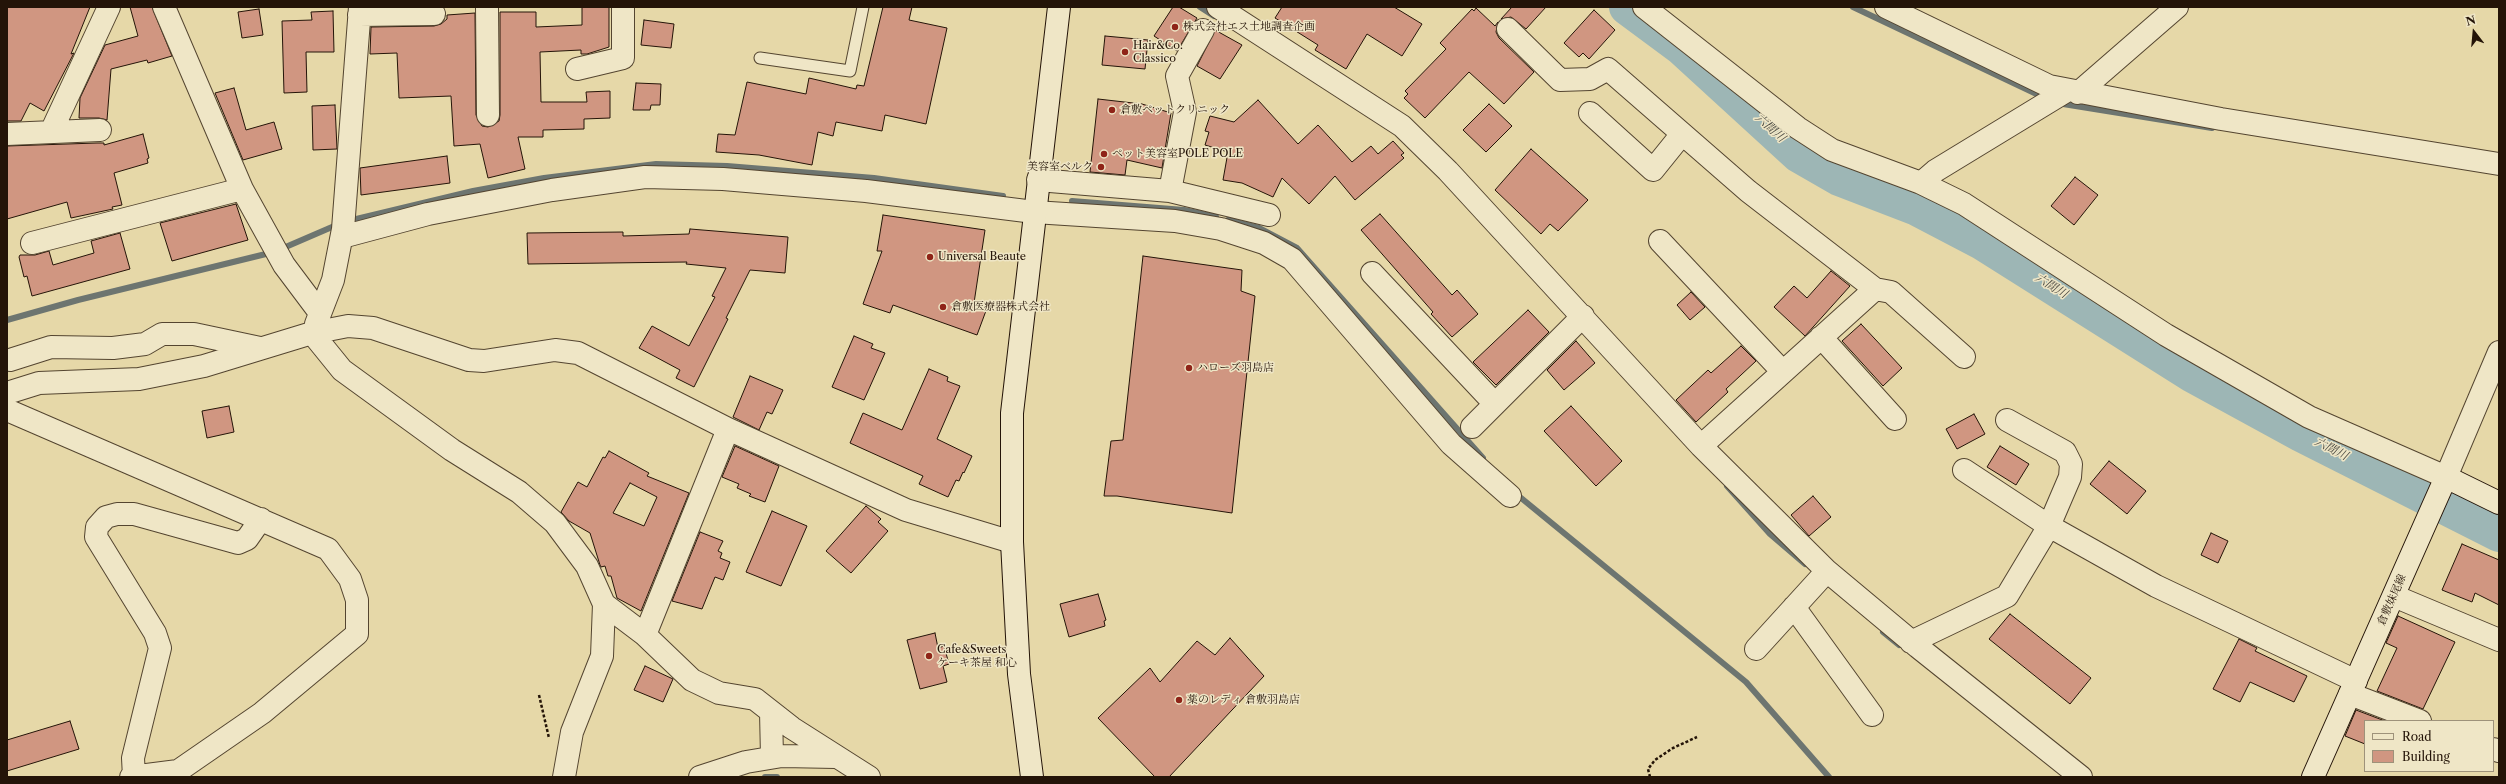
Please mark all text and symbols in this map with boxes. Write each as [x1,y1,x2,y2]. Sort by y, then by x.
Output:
north arrow [2454,12,2494,52]
text: N [2464,12,2477,29]
place label: 株式会社エス土地調査企画 [1183,20,1315,34]
marker: 株式会社エス土地調査企画 [1170,22,1180,32]
place label: Hair&Co. Classico [1133,39,1183,65]
marker: Hair&Co. Classico [1120,47,1130,57]
place label: 倉敷ペットクリニック [1120,103,1230,117]
marker: 倉敷ペットクリニック [1107,105,1117,115]
water label: 六間川 [1752,111,1788,145]
place label: ペット美容室POLE POLE [1112,147,1243,161]
marker: ペット美容室POLE POLE [1099,149,1109,159]
place label: 美容室ベルク [1027,160,1093,174]
marker: 美容室ベルク [1096,162,1106,172]
place label: Universal Beaute [938,250,1026,264]
marker: Universal Beaute [925,252,935,262]
water label: 六間川 [2032,270,2070,302]
place label: 倉敷医療器株式会社 [951,300,1050,314]
marker: 倉敷医療器株式会社 [938,302,948,312]
place label: ハローズ羽島店 [1197,361,1274,375]
marker: ハローズ羽島店 [1184,363,1194,373]
water label: 六間川 [2312,434,2350,464]
street label: 倉敷妹尾線 [2375,572,2409,628]
place label: Cafe&Sweets ケーキ茶屋 和心 [937,643,1017,669]
marker: Cafe&Sweets ケーキ茶屋 和心 [924,651,934,661]
place label: 薬のレディ 倉敷羽島店 [1187,693,1300,707]
marker: 薬のレディ 倉敷羽島店 [1174,695,1184,705]
legend [2364,720,2494,772]
text: Road [2402,729,2432,744]
text: Building [2402,749,2450,764]

